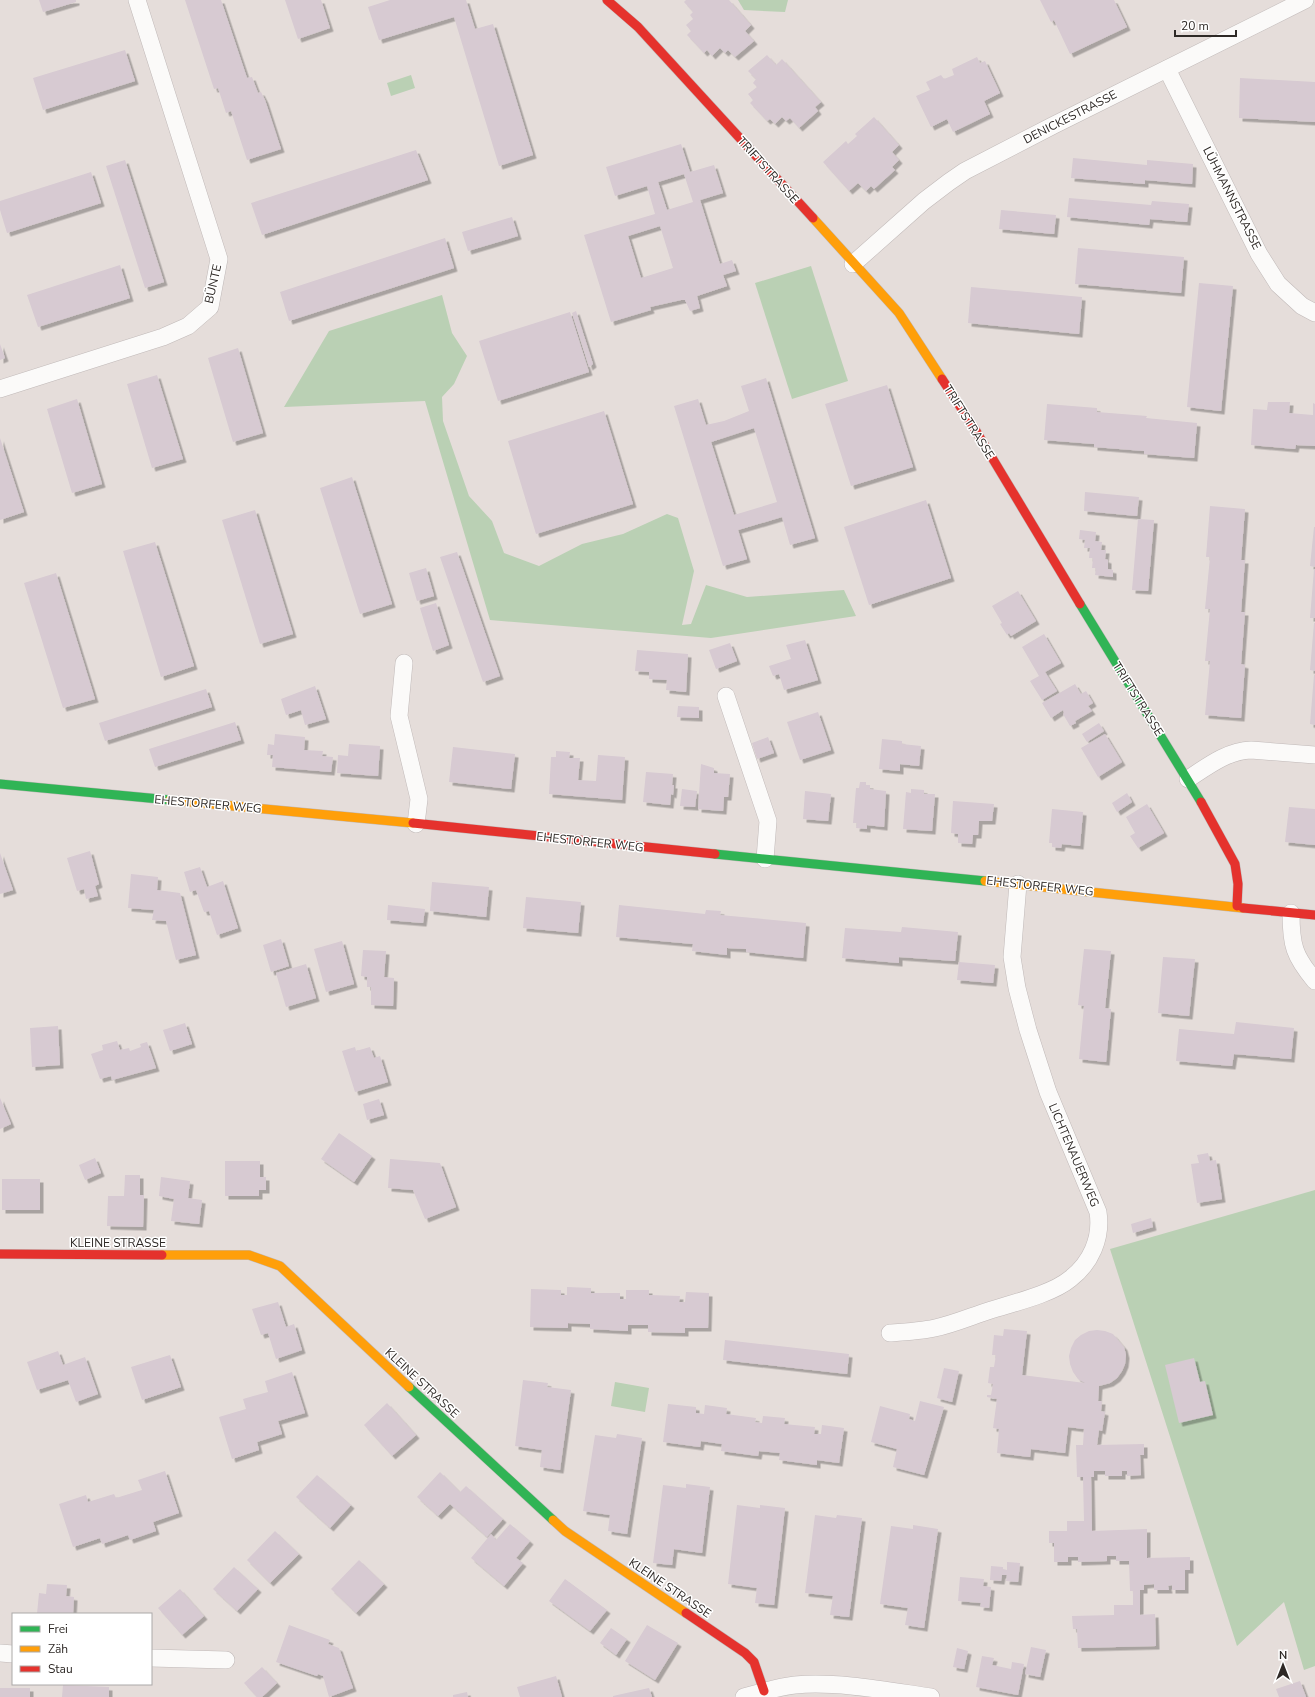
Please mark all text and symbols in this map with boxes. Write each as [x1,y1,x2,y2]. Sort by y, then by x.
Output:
scale bar [1175,12,1236,38]
text: 20 m [1181,18,1209,34]
street label: DENICKESTRASSE [1020,86,1120,148]
street label: TRIFTSTRASSE [734,133,802,207]
street label: LÜHMANNSTRASSE [1199,144,1265,252]
street label: BÜNTE [201,263,225,305]
street label: TRIFTSTRASSE [940,382,998,462]
street label: TRIFTSTRASSE [1109,659,1167,739]
street label: EHESTORFER WEG [154,791,262,817]
street label: EHESTORFER WEG [536,828,644,856]
street label: EHESTORFER WEG [986,872,1094,900]
street label: LICHTENAUERWEG [1045,1101,1103,1209]
street label: KLEINE STRASSE [70,1235,166,1251]
street label: KLEINE STRASSE [382,1344,462,1422]
street label: KLEINE STRASSE [626,1555,714,1621]
legend [12,1613,152,1685]
text: Frei [48,1621,68,1637]
text: Zäh [48,1641,68,1657]
north arrow [1263,1645,1303,1685]
text: N [1279,1648,1287,1663]
text: Stau [48,1661,73,1677]

